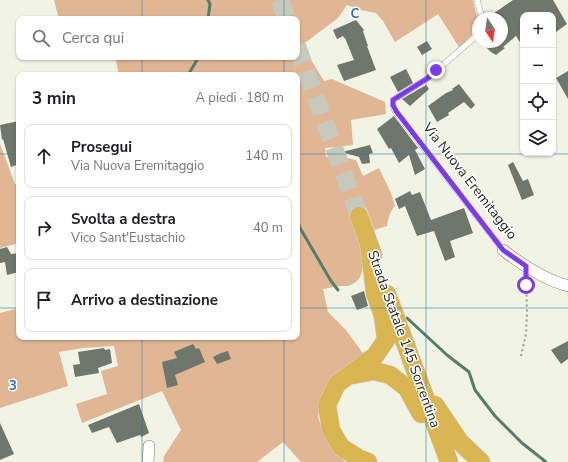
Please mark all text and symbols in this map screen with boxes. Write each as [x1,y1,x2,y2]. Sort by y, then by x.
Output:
text: C [351,5,360,23]
north arrow [472,12,508,48]
map controls [520,12,556,156]
button: + [520,12,556,48]
search box [16,16,300,60]
icon: search [30,27,52,49]
text: Cerca qui [62,28,124,48]
button: − [520,48,556,84]
route end [427,61,445,79]
button: locate [520,84,556,120]
text: 3 min [32,87,76,110]
text: A piedi · 180 m [196,89,284,107]
street label: Via Nuova Eremitaggio [418,118,522,244]
button: layers [520,120,556,156]
text: Prosegui [71,137,132,157]
icon: ahead [33,145,55,167]
text: 140 m [245,147,283,165]
text: Via Nuova Eremitaggio [71,157,204,175]
text: Svolta a destra [71,209,176,229]
icon: right [33,217,55,239]
text: 40 m [253,219,283,237]
text: Vico Sant'Eustachio [71,229,185,247]
street label: Strada Statale 145 Sorrentina [363,248,445,430]
route start [517,276,535,294]
icon: arrive [33,289,55,311]
text: Arrivo a destinazione [71,290,218,310]
text: 3 [9,377,17,395]

